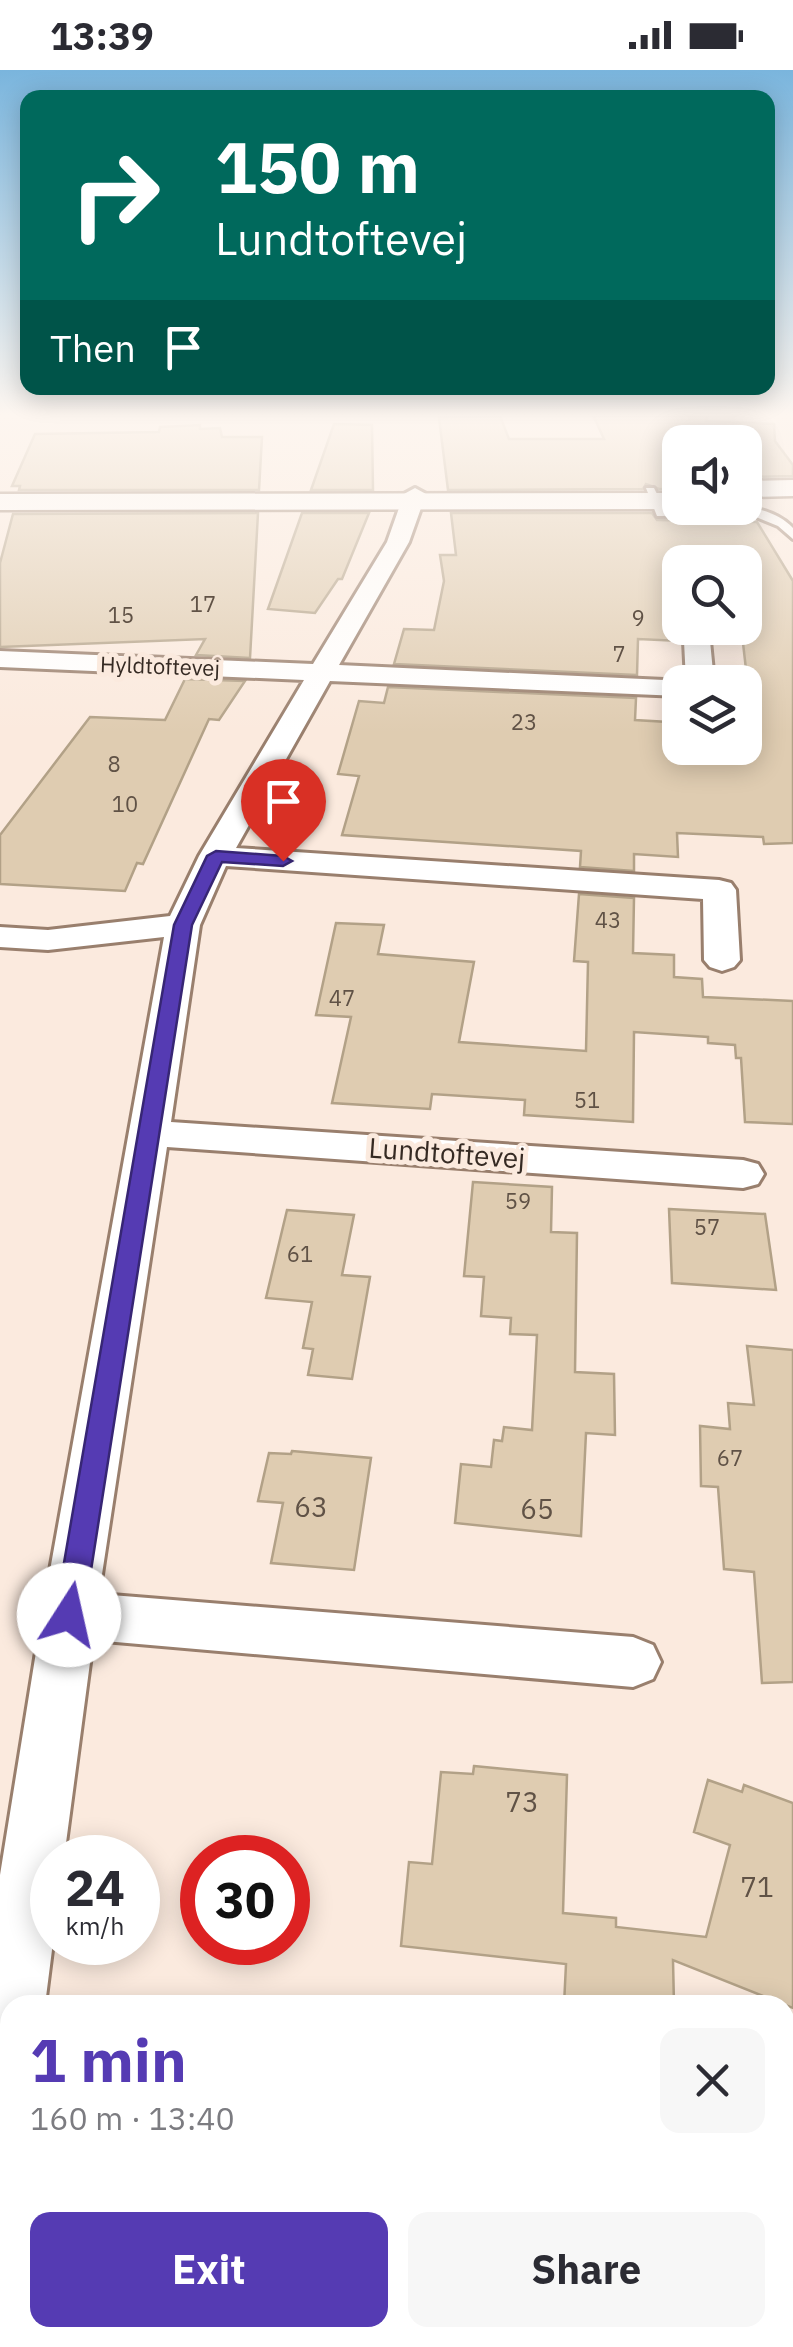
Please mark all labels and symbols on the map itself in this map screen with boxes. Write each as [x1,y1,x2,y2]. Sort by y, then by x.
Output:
house number: 17 [190,589,216,618]
house number: 15 [108,600,134,629]
house number: 9 [631,603,645,632]
house number: 7 [612,639,626,668]
street label: Hyldtoftevej [100,649,220,682]
house number: 23 [511,707,537,736]
house number: 8 [107,749,121,778]
pin [241,759,326,862]
house number: 10 [112,789,138,818]
house number: 43 [595,905,621,934]
house number: 47 [329,983,355,1012]
house number: 51 [574,1085,600,1114]
street label: Lundtoftevej [367,1129,527,1176]
house number: 59 [505,1186,531,1215]
house number: 57 [694,1212,720,1241]
house number: 61 [287,1239,313,1268]
house number: 67 [717,1443,743,1472]
house number: 63 [294,1488,328,1525]
house number: 65 [520,1490,554,1527]
position arrow [17,1563,121,1667]
house number: 73 [505,1783,539,1820]
speed limit sign: 30 [180,1835,310,1965]
house number: 71 [740,1868,774,1905]

